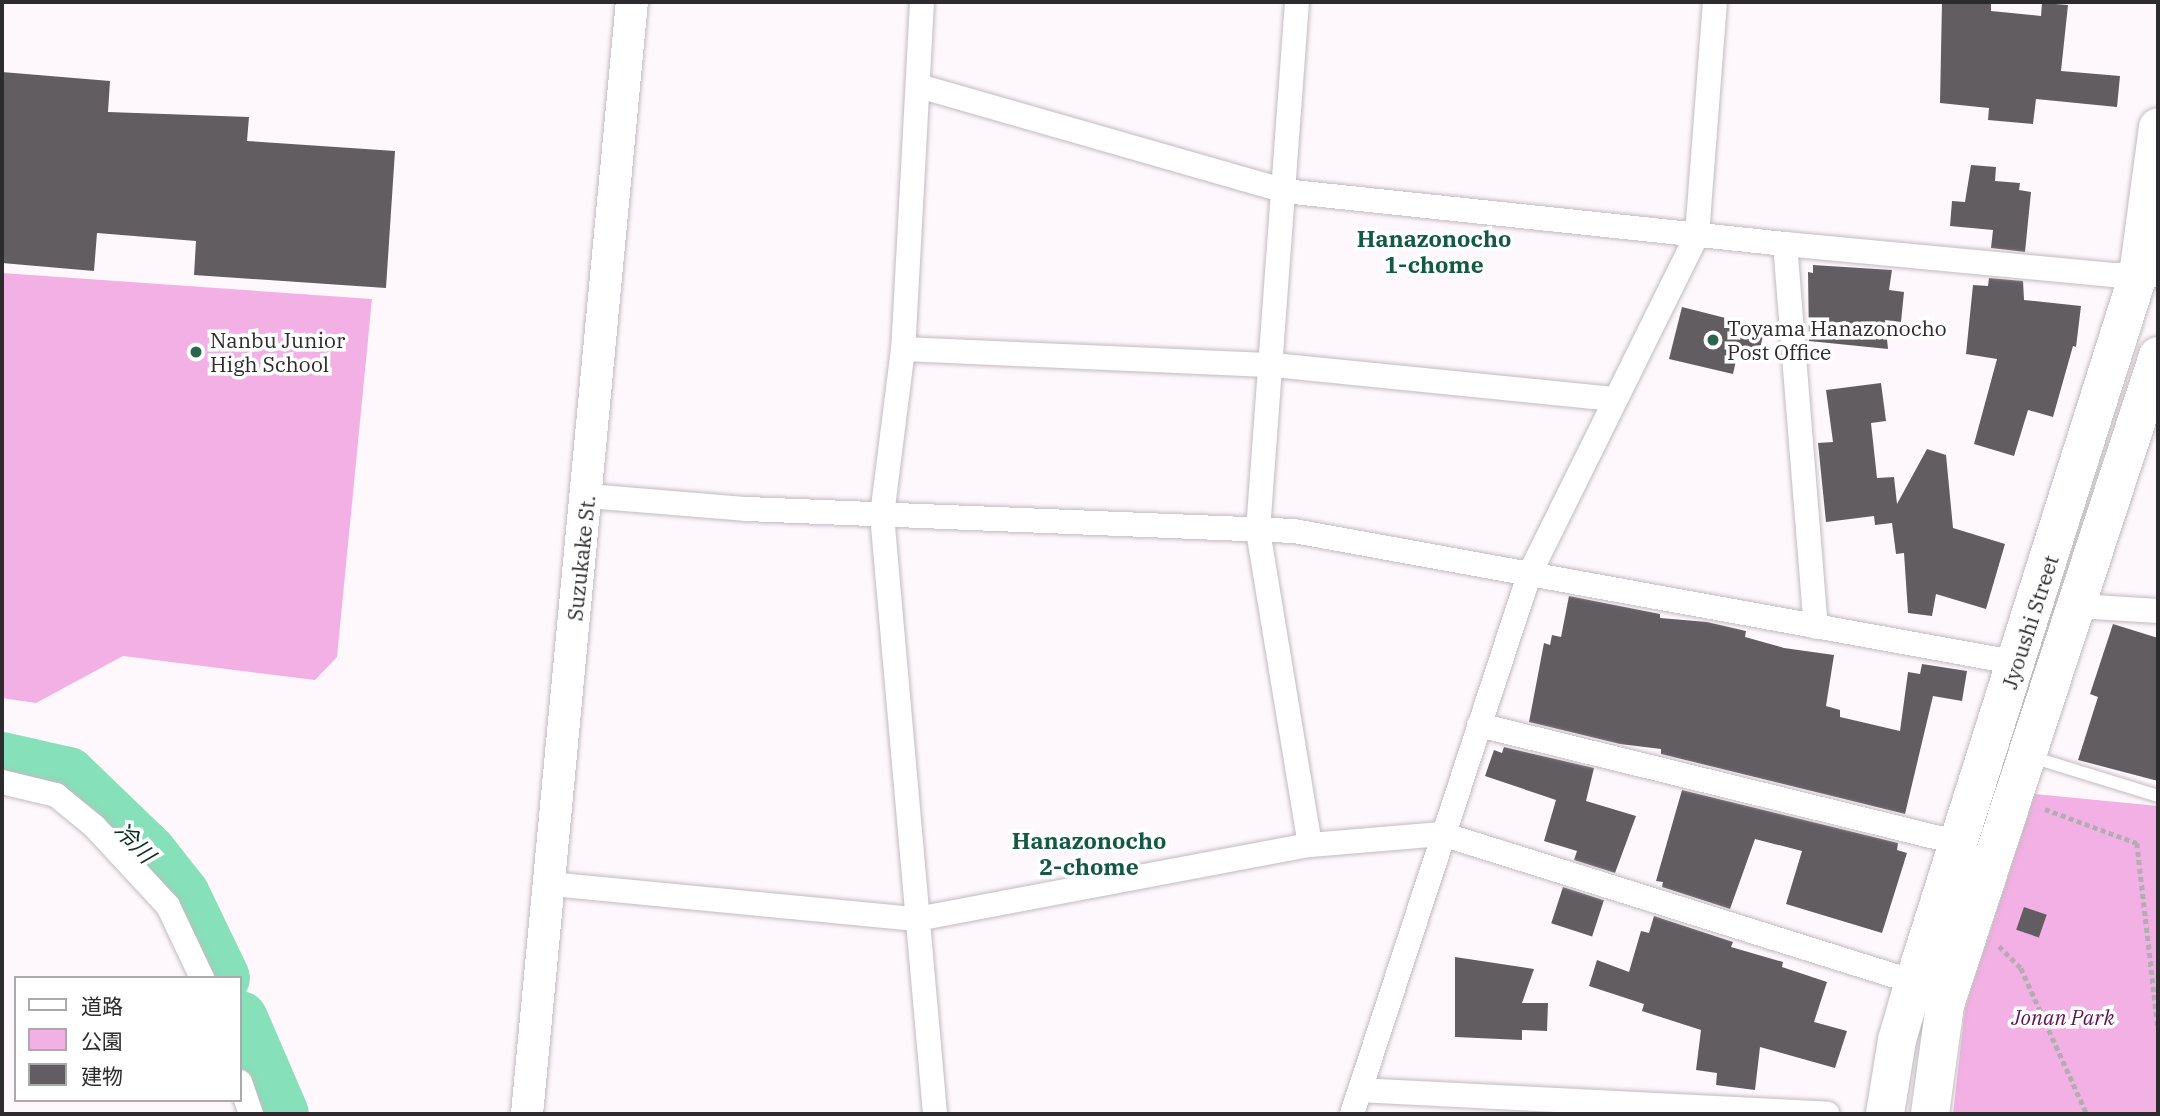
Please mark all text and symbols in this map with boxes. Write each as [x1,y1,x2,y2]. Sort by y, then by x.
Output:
district label: Hanazonocho 1-chome [1357,224,1511,278]
place label: Toyama Hanazonocho Post Office [1727,315,1947,365]
place label: Nanbu Junior High School [210,327,345,377]
marker: Toyama Hanazonocho Post Office [1705,332,1721,348]
marker: Nanbu Junior High School [188,344,204,360]
street label: Suzukake St. [562,494,600,622]
street label: Jyoushi Street [1996,552,2064,692]
water label: 冷川 [109,816,161,868]
district label: Hanazonocho 2-chome [1012,826,1166,880]
legend [14,976,242,1102]
text: 道路 [81,992,123,1020]
park label: Jonan Park [2011,1004,2115,1030]
text: 公園 [81,1027,123,1055]
text: 建物 [81,1062,123,1090]

